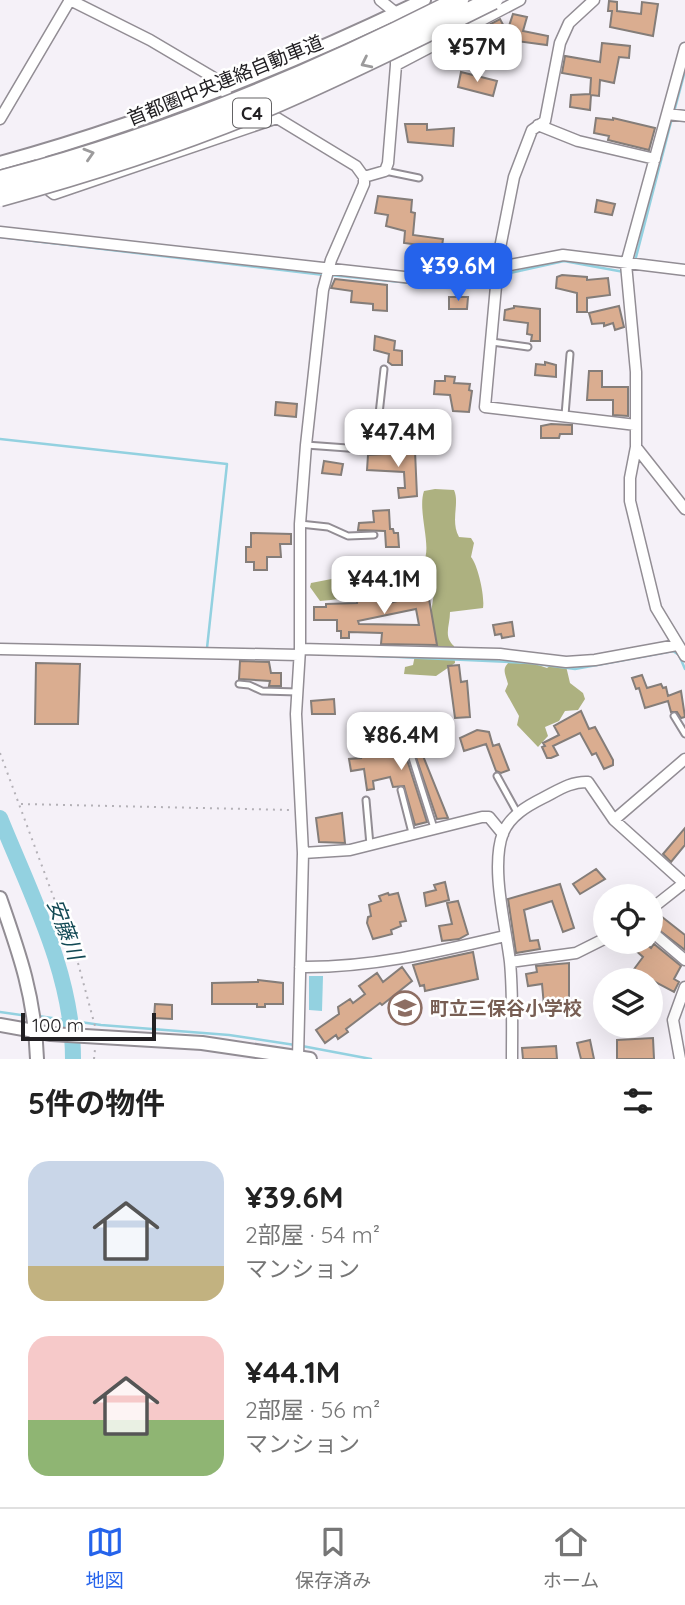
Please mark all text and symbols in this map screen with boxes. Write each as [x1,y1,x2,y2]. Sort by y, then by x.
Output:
pin: ¥57M [436,24,518,84]
street label: 首都圏中央連絡自動車道 [124,30,326,130]
text: ¥57M [448,32,506,61]
one-way arrow [361,54,373,68]
road number: C4 [233,98,271,128]
one-way arrow [83,148,95,163]
pin: ¥39.6M [401,244,515,303]
text: ¥39.6M [420,251,496,280]
pin: ¥47.4M [341,410,455,469]
text: ¥47.4M [361,417,435,446]
pin: ¥44.1M [327,556,441,616]
text: ¥44.1M [347,564,421,593]
pin: ¥86.4M [344,712,458,772]
text: ¥86.4M [363,720,439,749]
map controls [593,884,663,1038]
button: locate [593,884,663,954]
water label: 安藤川 [43,895,90,965]
button: layers [593,968,663,1038]
school or university icon: 町立三保谷小学校 [386,989,424,1027]
place label: 町立三保谷小学校 [430,996,582,1020]
scale bar [21,1010,156,1042]
text: 100 m [32,1013,84,1037]
icon: filters [619,1082,657,1120]
text: 5件の物件 [28,1084,165,1122]
text: ¥39.6M [245,1178,343,1216]
icon: home [84,1189,168,1273]
text: 2部屋 · 54 m² [245,1220,380,1249]
text: マンション [245,1254,360,1283]
text: ¥44.1M [245,1353,340,1391]
icon: home [84,1364,168,1448]
text: 2部屋 · 56 m² [245,1395,380,1424]
text: マンション [245,1429,360,1458]
tab: 地図 [86,1523,124,1592]
tab: 保存済み [295,1523,371,1592]
tab: ホーム [543,1523,599,1592]

